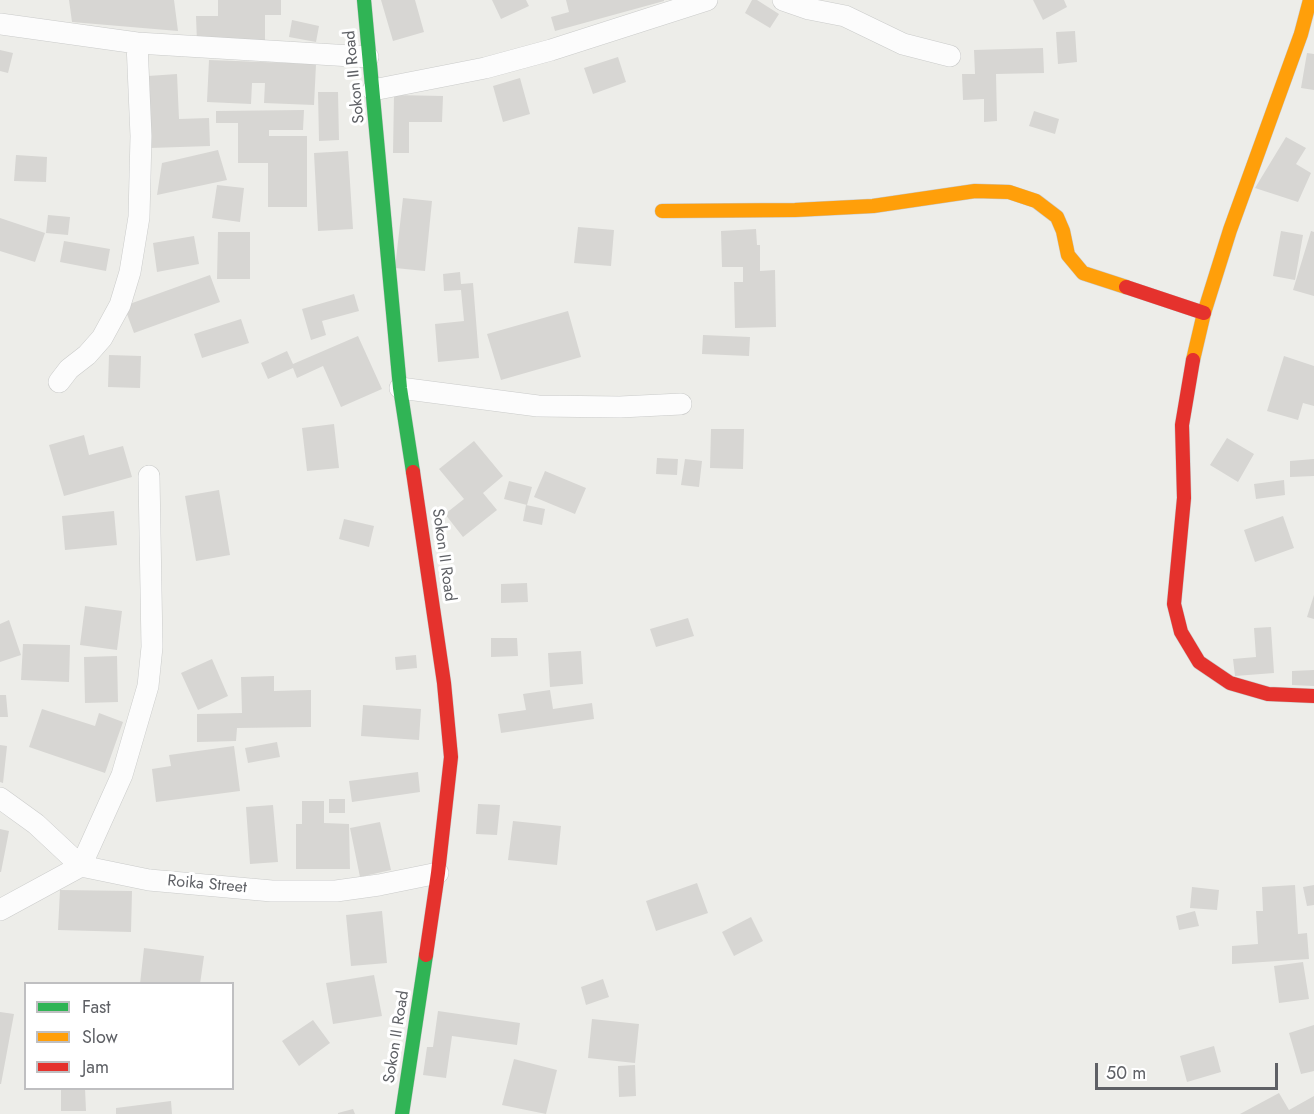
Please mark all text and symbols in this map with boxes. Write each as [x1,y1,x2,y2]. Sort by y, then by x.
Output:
street label: Sokon II Road [341,30,369,124]
street label: Sokon II Road [427,507,459,603]
street label: Roika Street [167,872,247,898]
legend [24,982,234,1090]
street label: Sokon II Road [380,989,414,1085]
text: Fast [82,994,111,1020]
text: Slow [82,1024,118,1050]
scale bar [1098,1051,1281,1089]
text: Jam [82,1054,109,1080]
text: 50 m [1106,1060,1146,1086]

